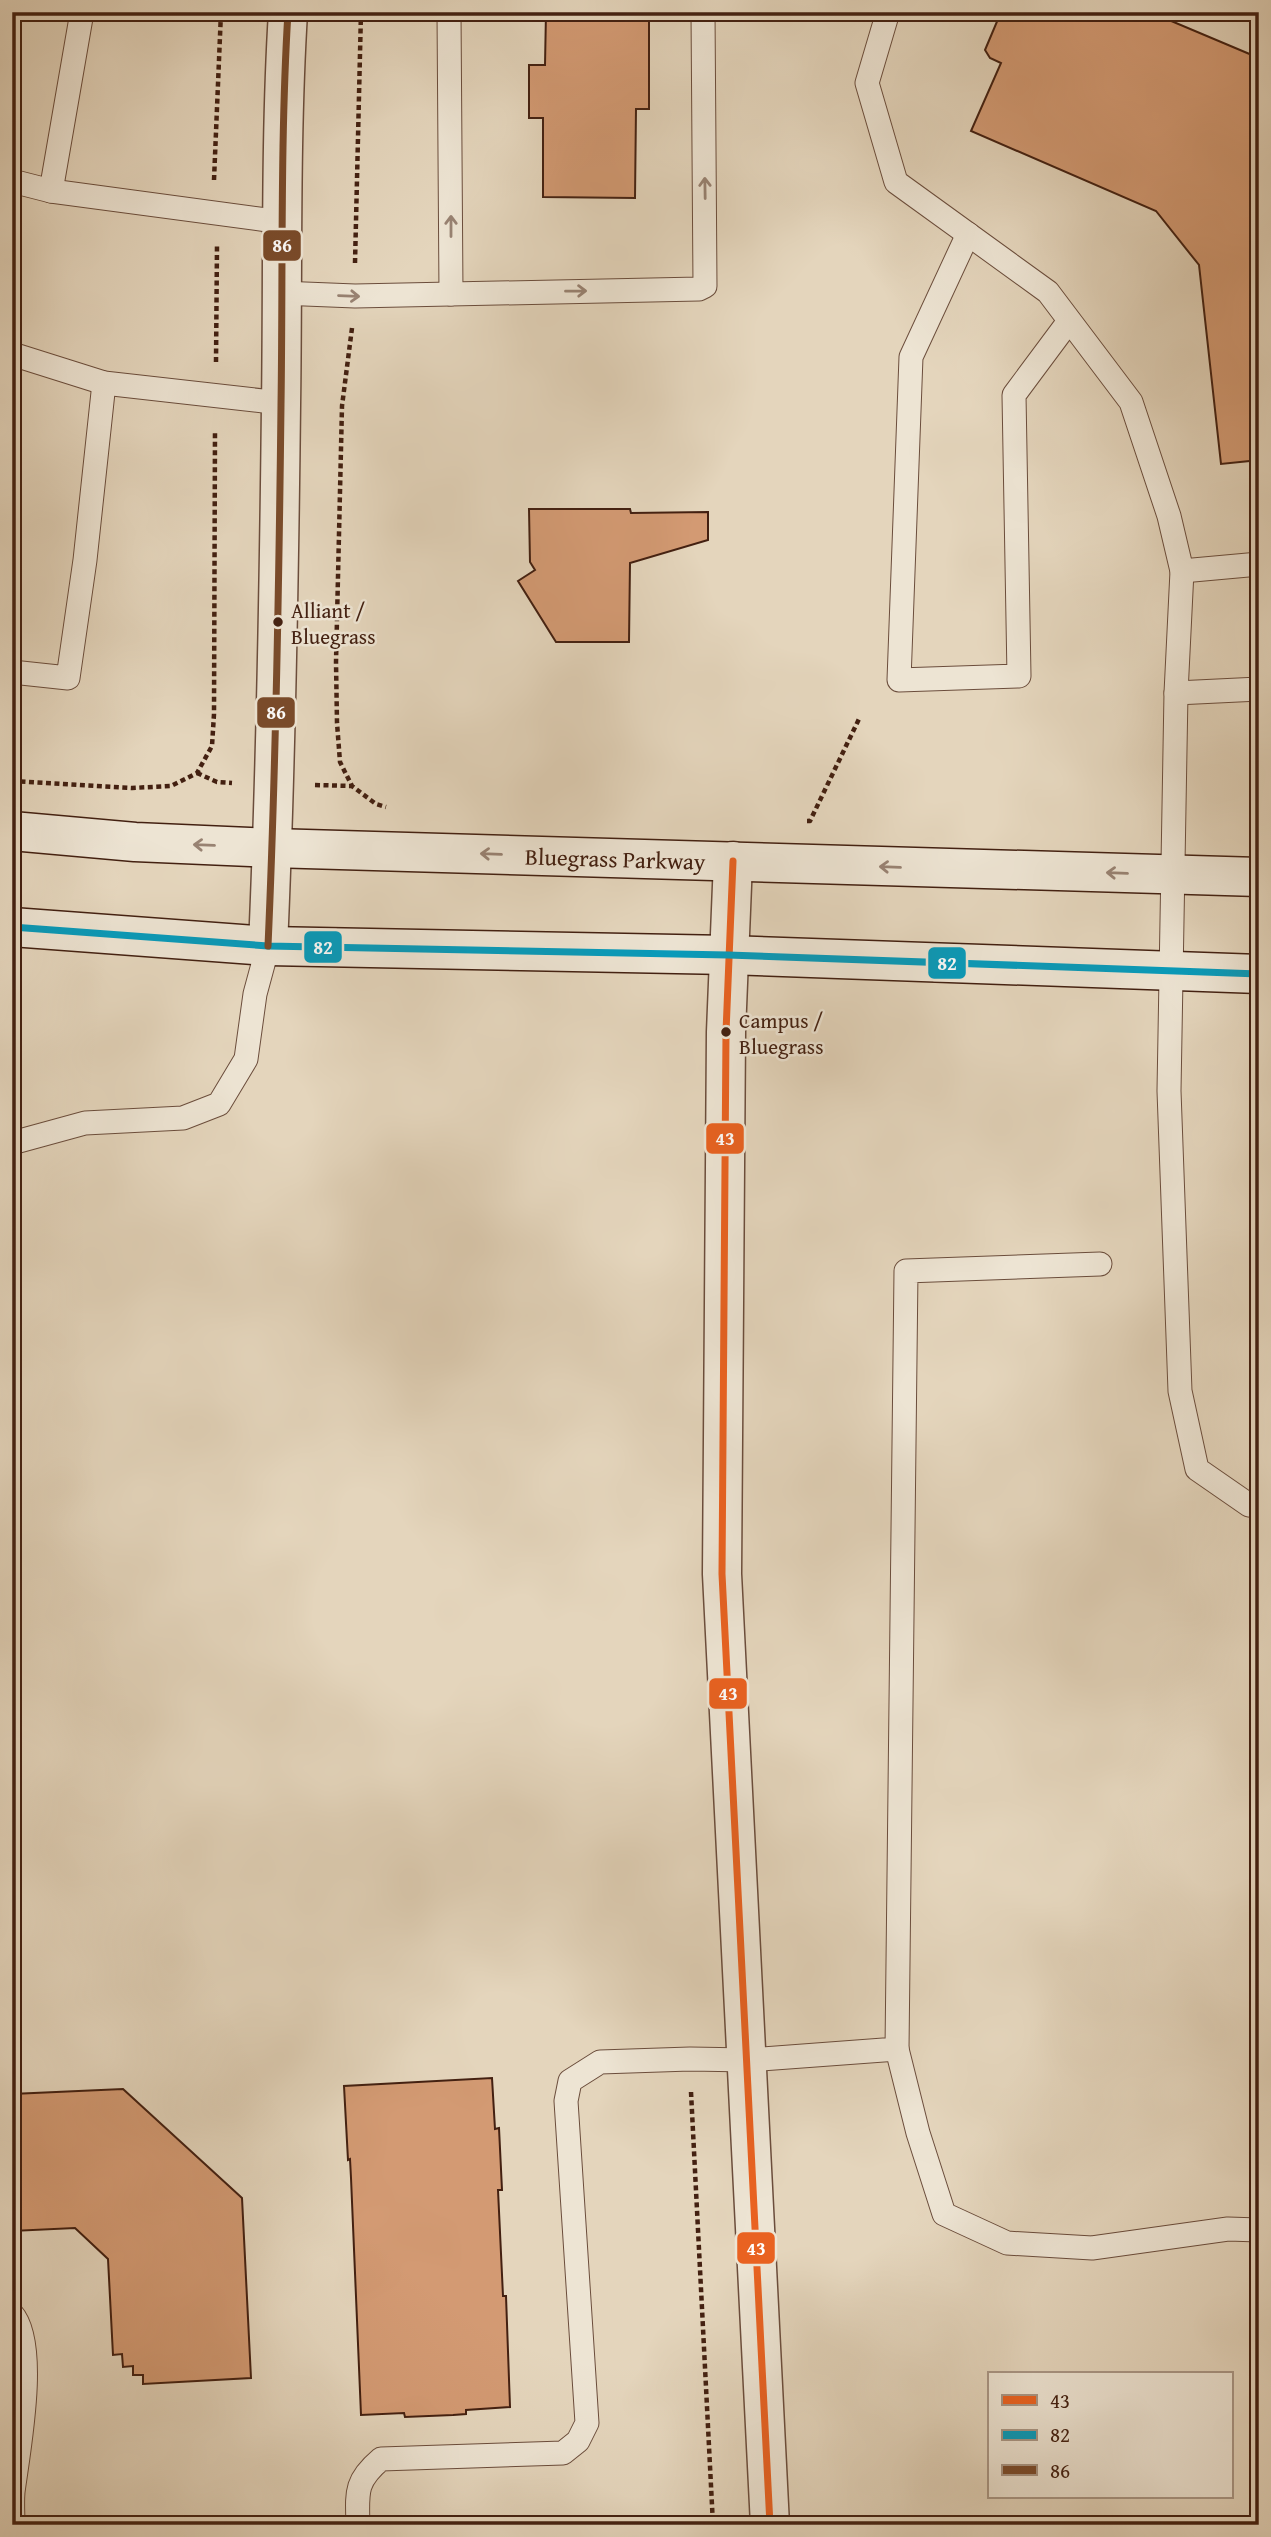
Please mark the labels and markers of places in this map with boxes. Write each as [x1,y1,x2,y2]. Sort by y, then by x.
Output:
place label: Alliant / Bluegrass [291,595,376,652]
marker: Alliant / Bluegrass [271,615,285,629]
place label: Campus / Bluegrass [739,1005,824,1062]
marker: Campus / Bluegrass [719,1025,733,1039]

